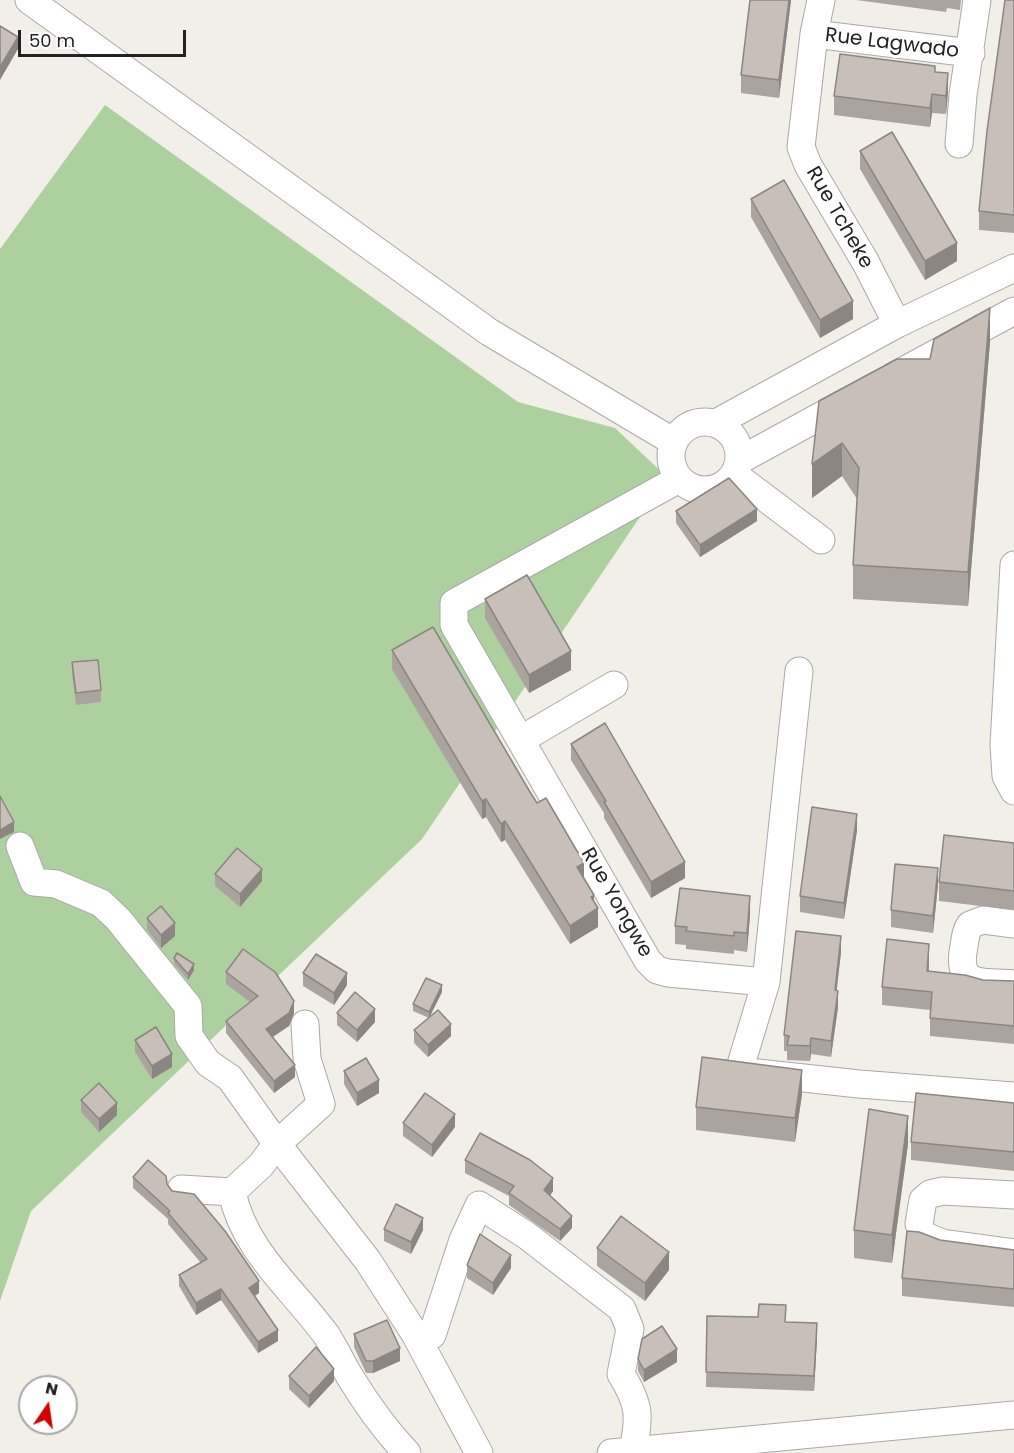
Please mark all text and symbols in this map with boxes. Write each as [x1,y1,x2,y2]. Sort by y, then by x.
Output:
scale bar [21,18,189,56]
street label: Rue Lagwado [824,24,960,64]
text: 50 m [29,28,75,53]
street label: Rue Tcheke [800,163,878,273]
street label: Rue Yongwe [575,844,657,962]
north arrow [18,1375,78,1435]
text: N [43,1376,60,1401]

